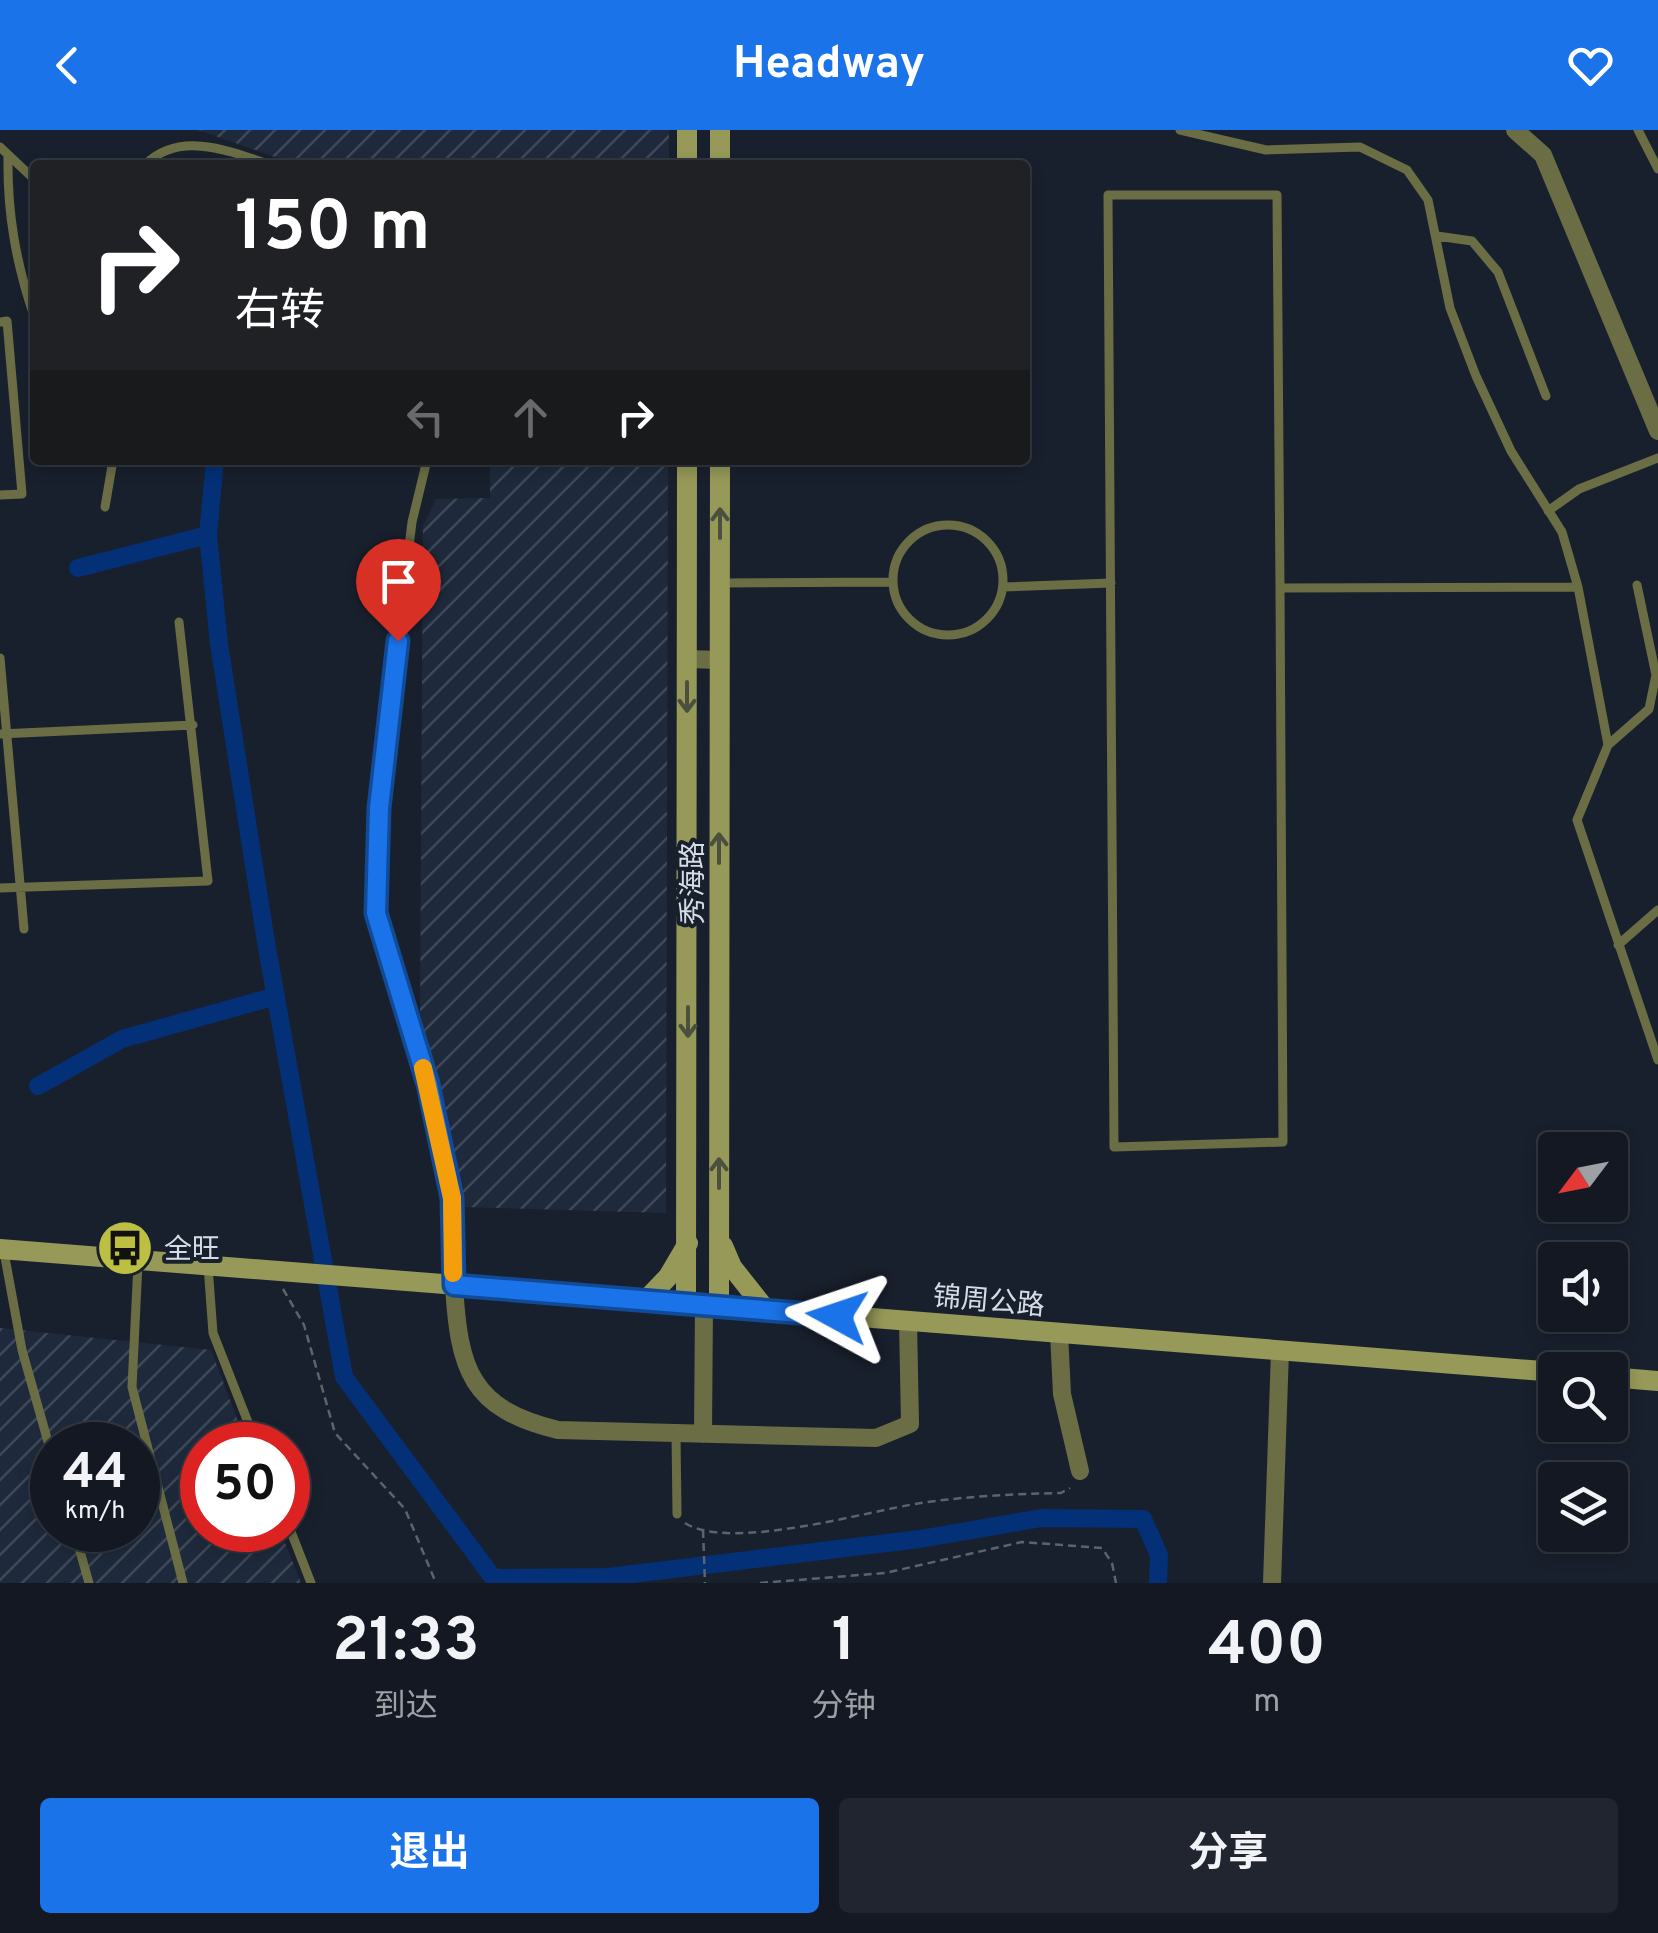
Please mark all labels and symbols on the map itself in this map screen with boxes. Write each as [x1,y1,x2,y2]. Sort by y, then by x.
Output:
one-way arrow [710,508,730,540]
pin [356,539,441,642]
one-way arrow [678,680,696,713]
one-way arrow [710,833,729,865]
street label: 秀海路 [677,841,713,925]
one-way arrow [678,1006,698,1038]
north arrow [1538,1132,1628,1222]
one-way arrow [710,1158,728,1190]
bus stop icon: 全旺 [95,1218,155,1278]
place label: 全旺 [164,1233,220,1269]
position arrow [785,1264,889,1368]
street label: 锦周公路 [931,1280,1046,1326]
speed limit sign: 50 [180,1422,310,1552]

